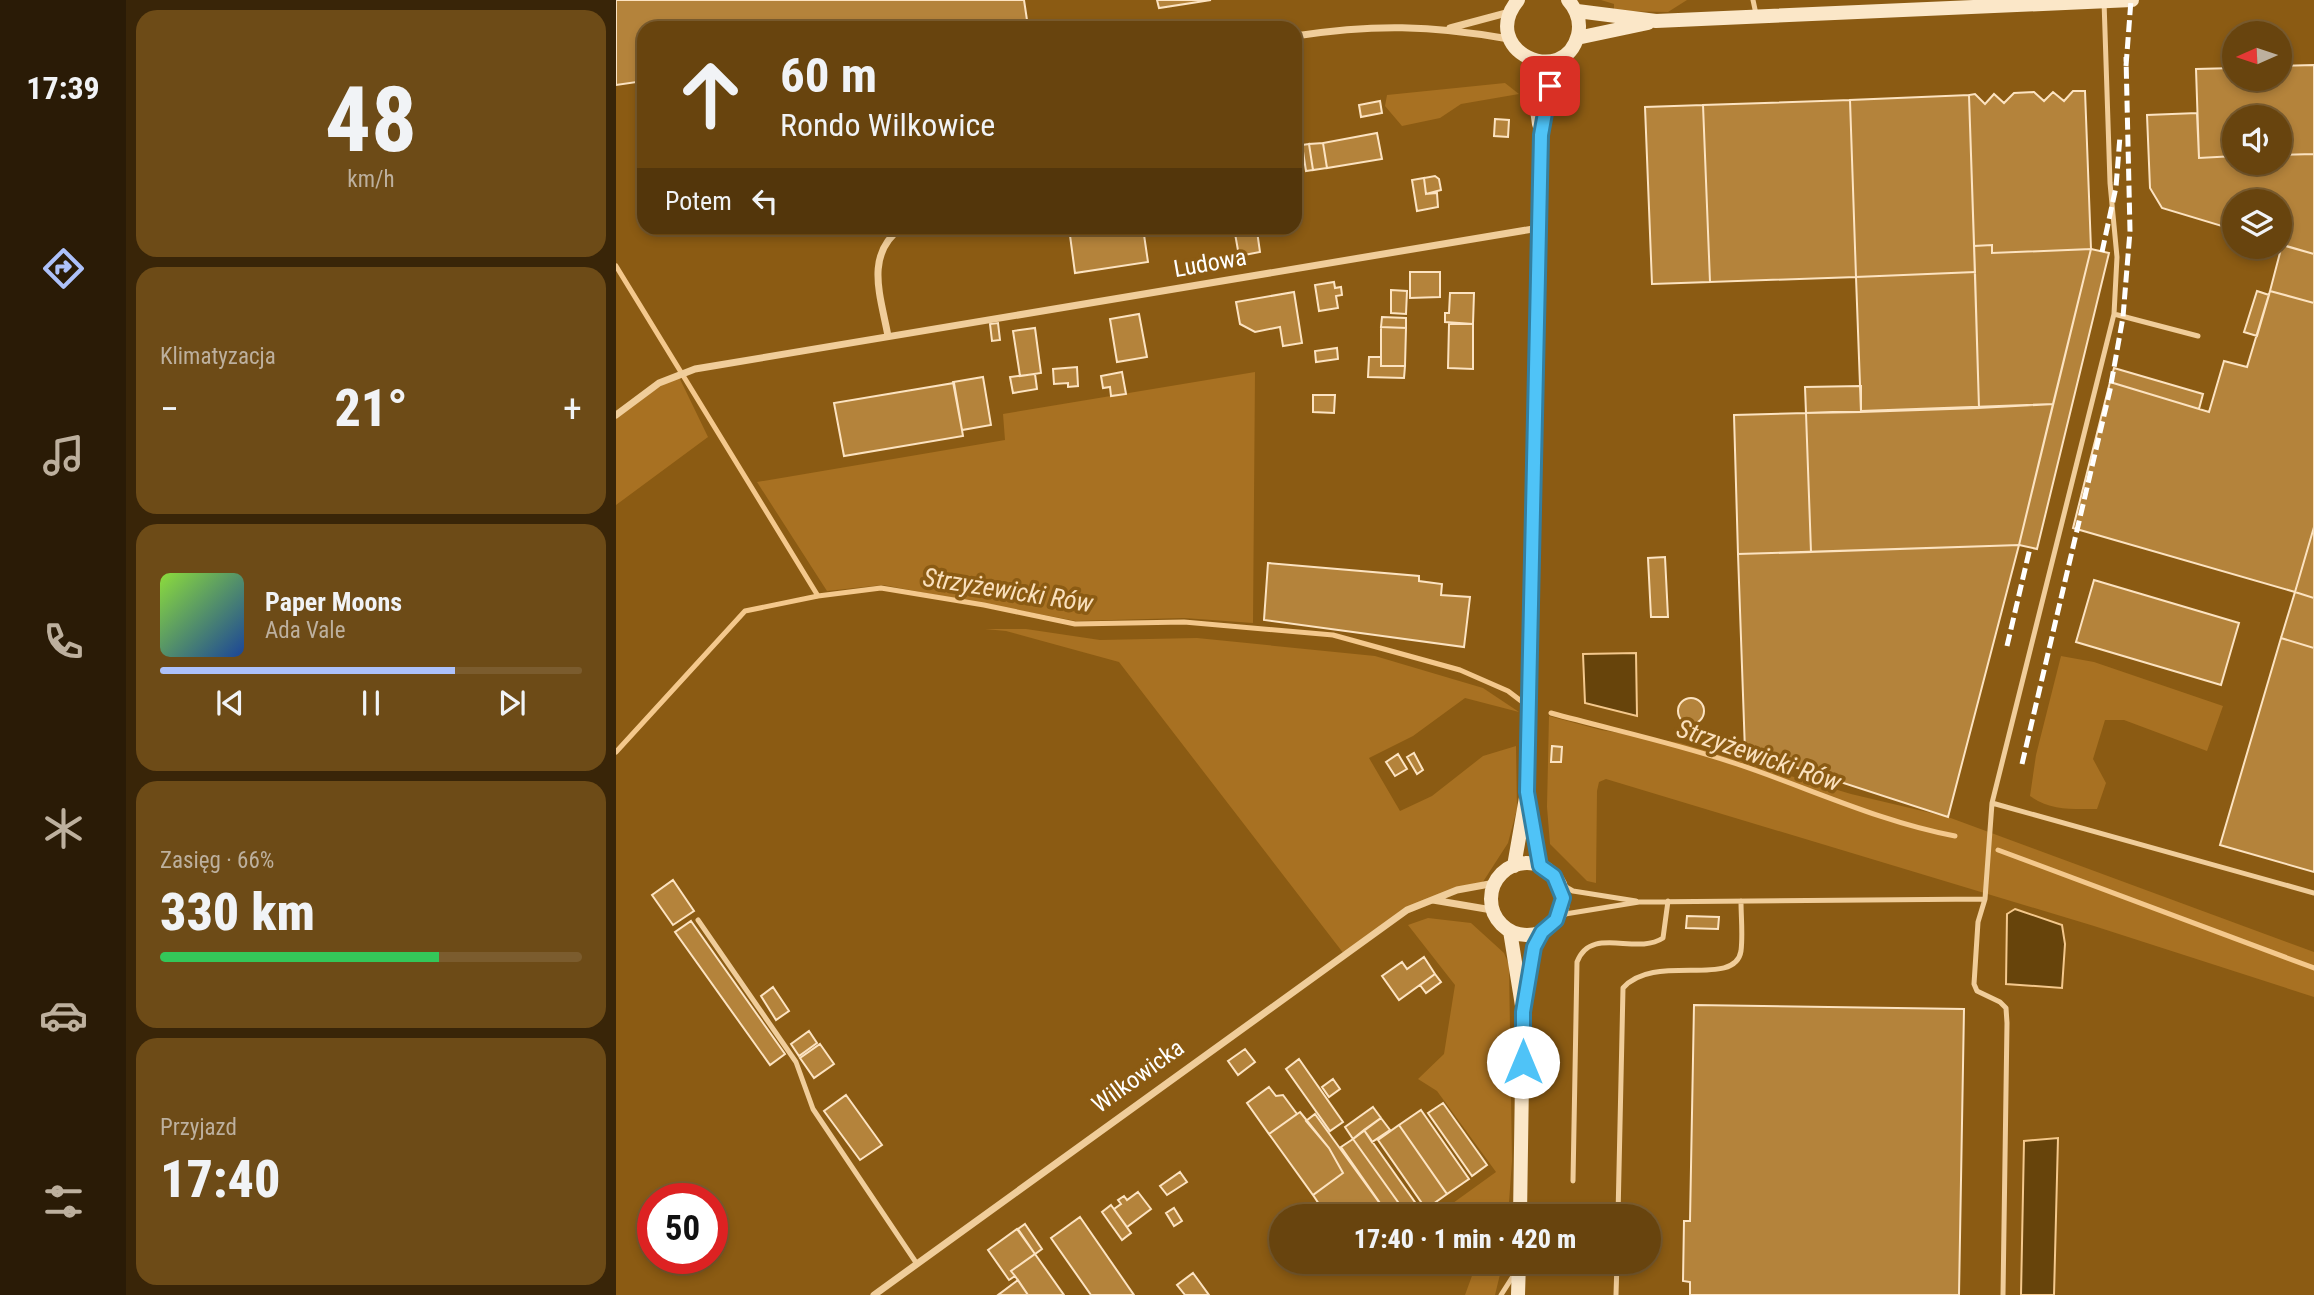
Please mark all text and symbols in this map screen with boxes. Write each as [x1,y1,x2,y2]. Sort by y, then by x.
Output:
north arrow [2222,21,2292,91]
map controls [2222,21,2292,259]
text: 60 m [780,47,877,104]
icon: ahead [665,49,756,140]
pin [1520,56,1580,116]
text: 48 [325,67,417,173]
icon: arrive [1531,67,1569,105]
text: 17:39 [26,69,100,107]
button: sound [2222,105,2292,175]
text: Rondo Wilkowice [780,106,995,144]
text: km/h [347,166,395,193]
icon: left [746,182,784,220]
text: Potem [665,186,732,216]
button: layers [2222,189,2292,259]
street label: Ludowa [1171,243,1249,283]
icon: directions [39,244,88,293]
text: Klimatyzacja [160,343,276,370]
text: 21° [334,378,408,439]
text: − [160,387,179,431]
text: + [563,387,582,431]
icon: music [39,431,88,480]
water label: Strzyżewicki Rów [921,562,1096,618]
text: Paper Moons [265,587,402,617]
icon: phone [39,617,88,666]
text: Ada Vale [265,617,345,644]
icon: previous [211,684,249,722]
icon: pause [352,684,390,722]
icon: next [493,684,531,722]
water label: Strzyżewicki Rów [1673,713,1846,797]
icon: climate [39,804,88,853]
text: Zasięg · 66% [160,847,274,874]
text: 330 km [160,882,315,943]
icon: car [39,991,88,1040]
position arrow [1486,1025,1560,1099]
street label: Wilkowicka [1087,1033,1189,1119]
text: Przyjazd [160,1114,237,1141]
text: 17:40 [160,1149,280,1210]
icon: filters [39,1177,88,1226]
speed limit sign: 50 [637,1183,728,1274]
text: 17:40 · 1 min · 420 m [1354,1224,1576,1254]

